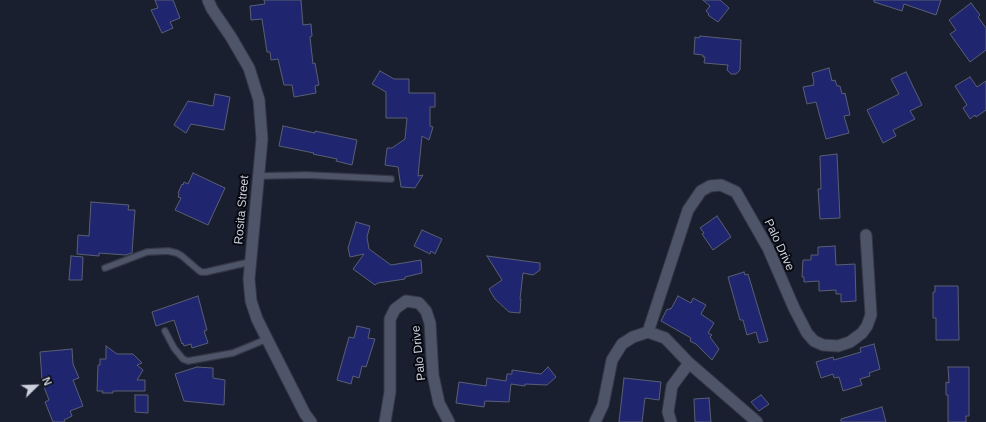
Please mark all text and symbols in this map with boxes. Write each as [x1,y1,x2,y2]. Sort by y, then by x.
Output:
street label: Rosita Street [232,175,252,245]
street label: Palo Drive [761,217,797,273]
street label: Palo Drive [409,325,429,381]
north arrow [16,366,56,406]
text: N [40,375,54,387]

